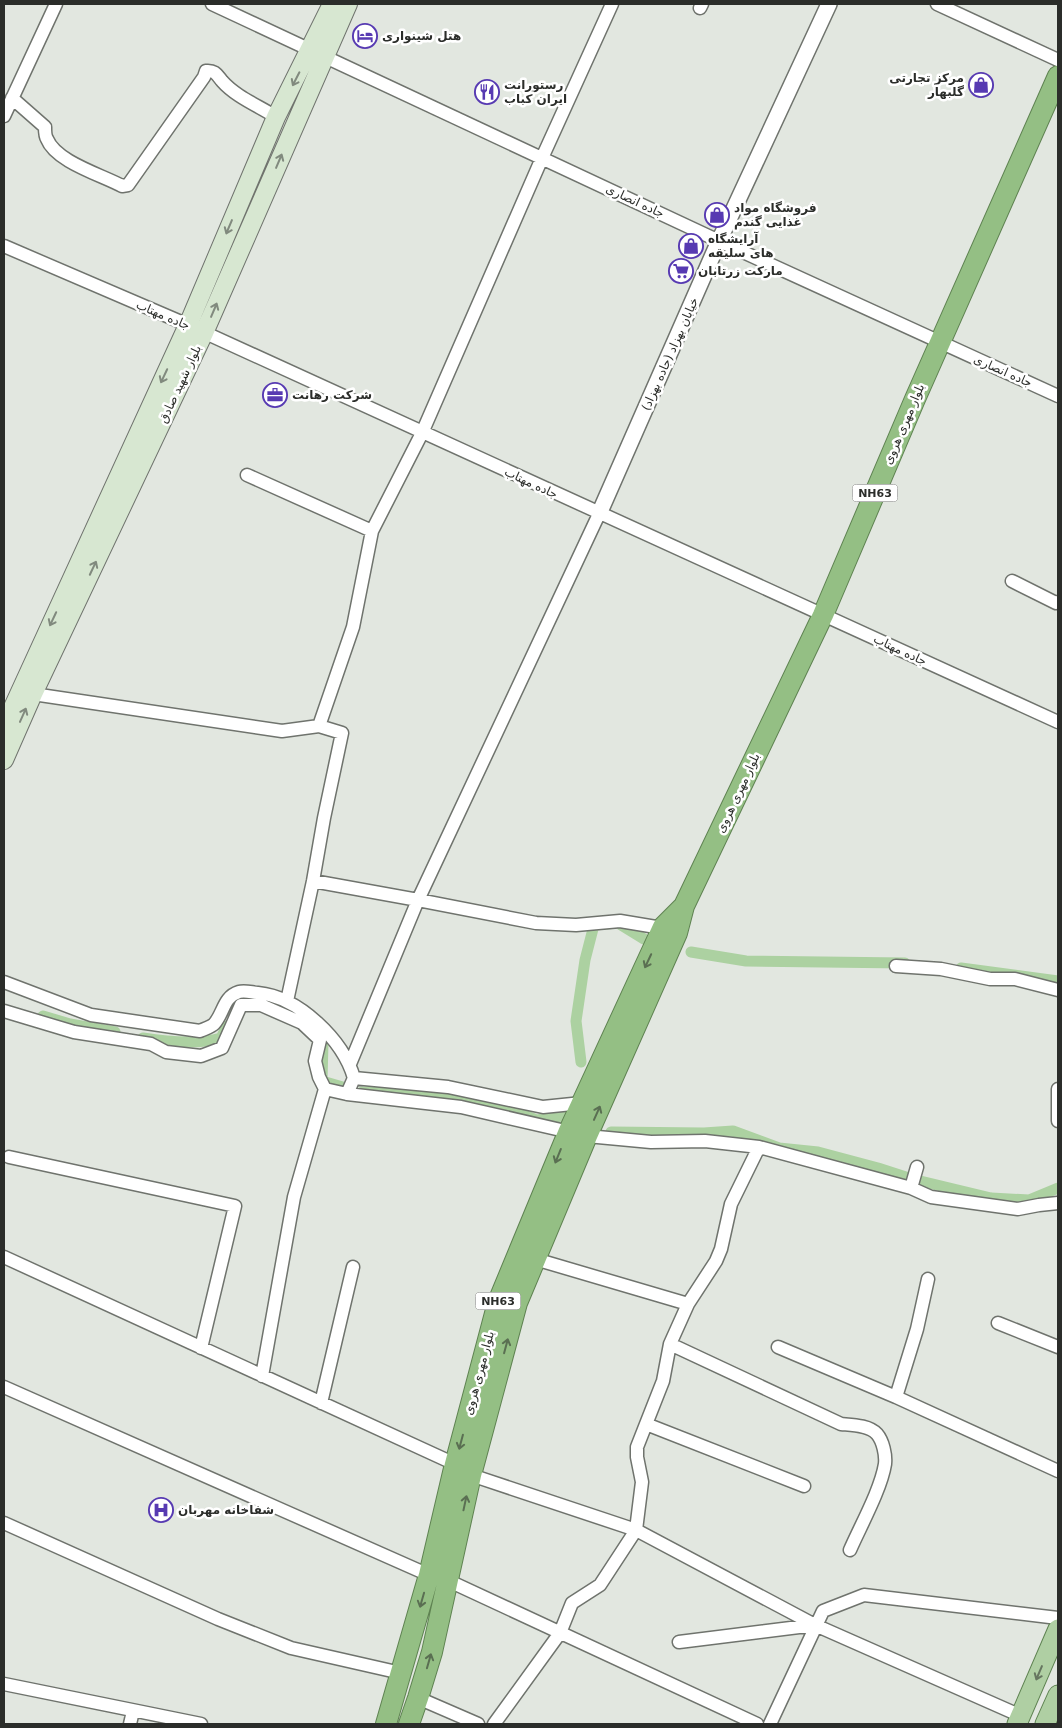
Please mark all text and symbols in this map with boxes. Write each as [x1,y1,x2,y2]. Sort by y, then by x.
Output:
hotel icon: هتل شینواری [352,23,378,49]
place label: هتل شینواری [382,29,461,44]
one-way arrow [291,71,300,86]
place label: مرکز تجارتی گلبهار [889,71,964,99]
shop icon: مرکز تجارتی گلبهار [968,72,994,98]
place label: رستورانت ایران کباب [504,78,567,106]
restaurant icon: رستورانت ایران کباب [474,79,500,105]
one-way arrow [274,154,284,169]
street label: جاده انصاری [603,181,666,221]
place label: فروشگاه مواد غذایی گندم [734,201,817,230]
shop icon: فروشگاه مواد غذایی گندم [704,202,730,228]
one-way arrow [224,219,234,234]
place label: آرایشگاه های سلیقه [708,231,774,260]
shop icon: آرایشگاه های سلیقه [678,233,704,259]
supermarket icon: مارکت زرتابان [668,258,694,284]
place label: مارکت زرتابان [698,264,783,278]
street label: خیابان بهزاد (جاده بهزاد) [639,295,702,413]
street label: جاده مهتاب [134,297,192,333]
one-way arrow [209,303,219,318]
street label: بلوار شهید صادق [156,343,205,426]
street label: جاده انصاری [971,352,1034,391]
one-way arrow [159,368,169,383]
office icon: شرکت رهانت [262,382,288,408]
street label: بلوار مهری هروی [881,382,928,467]
place label: شرکت رهانت [292,388,372,402]
street label: جاده مهتاب [502,465,560,501]
road number: NH63 [852,484,898,502]
one-way arrow [88,561,98,576]
one-way arrow [48,612,58,627]
street label: جاده مهتاب [871,632,929,668]
one-way arrow [19,708,29,723]
street label: بلوار مهری هروی [713,751,764,836]
one-way arrow [642,953,652,968]
one-way arrow [592,1106,602,1121]
one-way arrow [553,1148,563,1163]
road number: NH63 [476,1292,520,1310]
street label: بلوار مهری هروی [461,1329,498,1417]
one-way arrow [502,1338,511,1354]
one-way arrow [456,1433,465,1449]
one-way arrow [461,1495,471,1511]
hospital icon: شفاخانه مهربان [148,1497,174,1523]
place label: شفاخانه مهربان [178,1503,274,1517]
one-way arrow [417,1591,427,1607]
one-way arrow [425,1654,435,1670]
one-way arrow [1034,1665,1044,1680]

